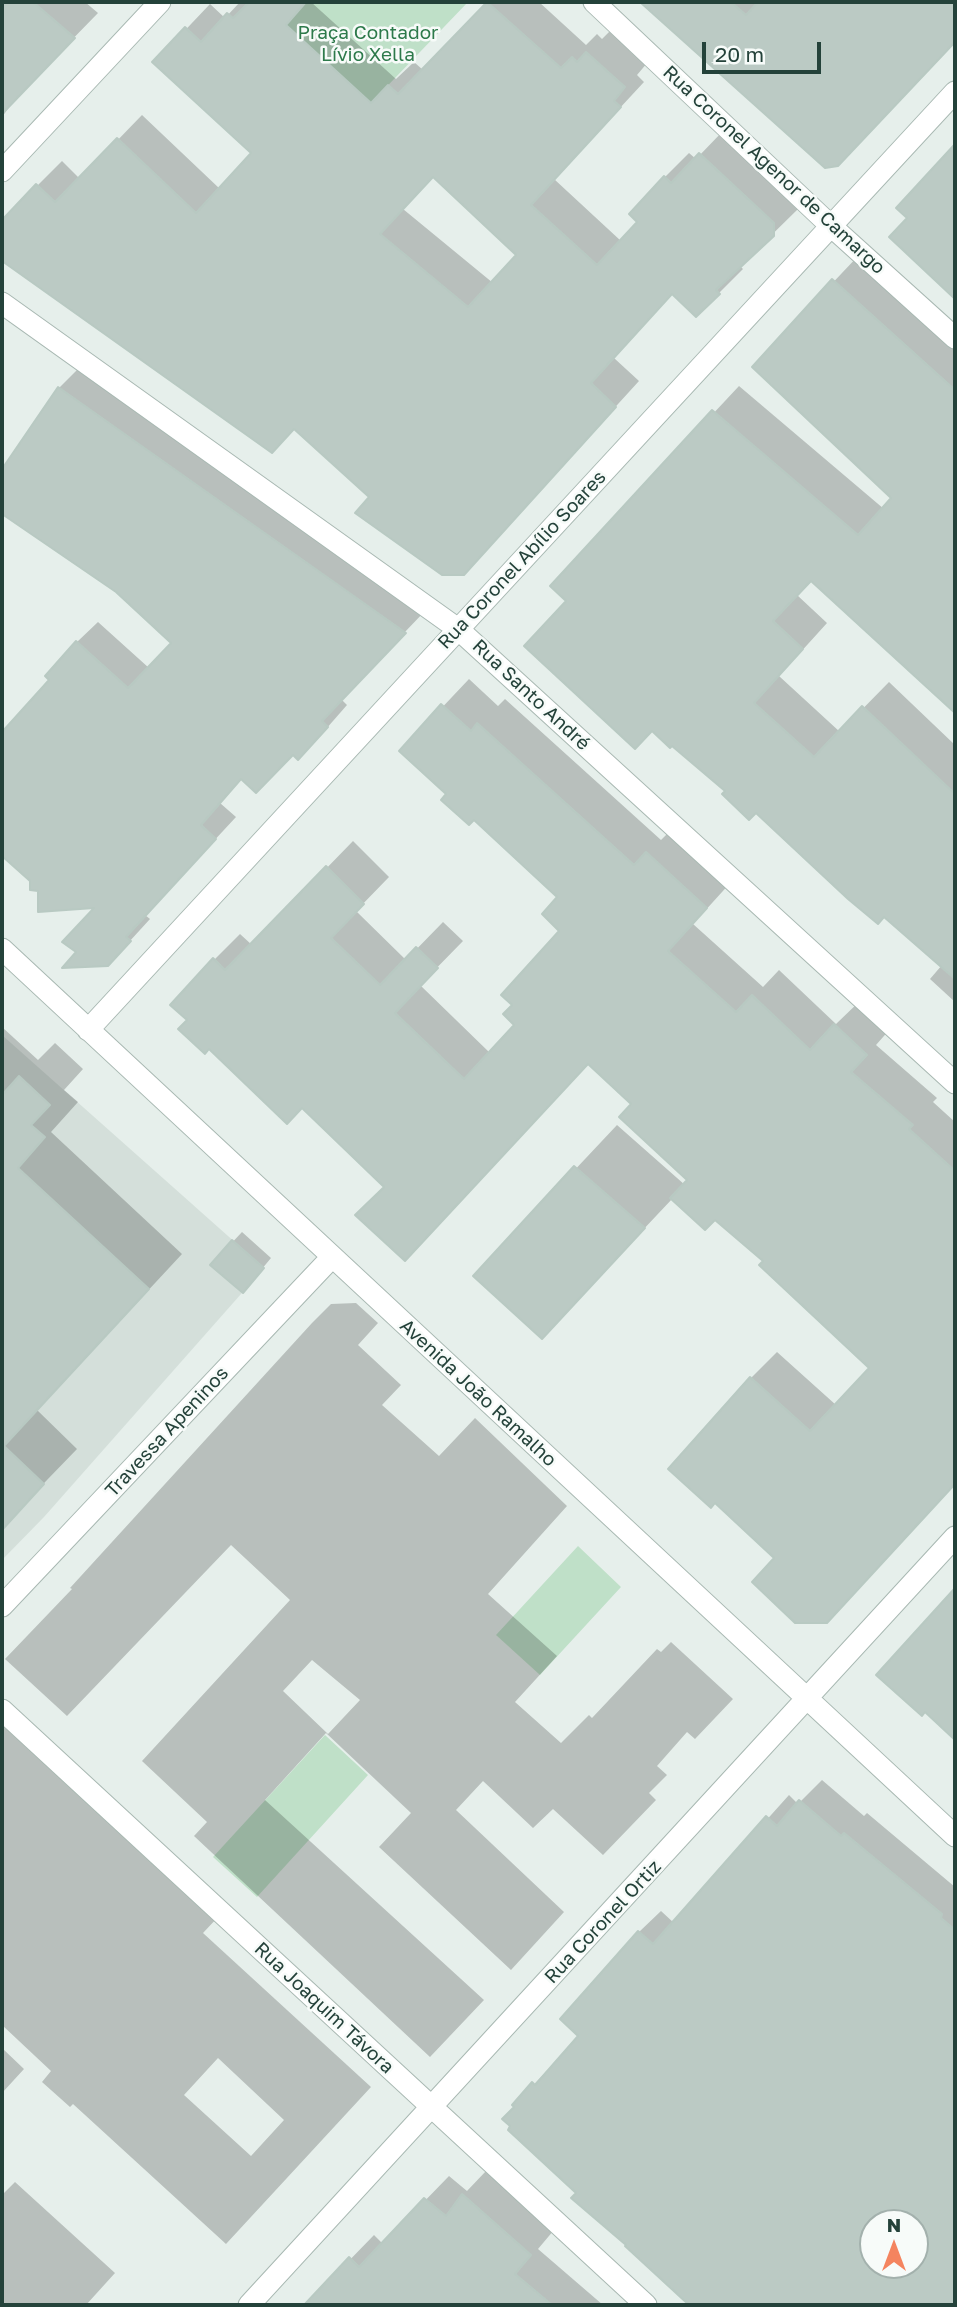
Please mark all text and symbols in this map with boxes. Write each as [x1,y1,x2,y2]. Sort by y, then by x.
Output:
park label: Praça Contador Lívio Xella [298,22,438,66]
scale bar [705,28,824,72]
text: 20 m [715,41,764,67]
street label: Rua Coronel Agenor de Camargo [658,61,890,279]
street label: Rua Coronel Abílio Soares [433,466,611,654]
street label: Rua Santo André [468,635,594,755]
street label: Avenida João Ramalho [395,1314,561,1472]
street label: Travessa Apeninos [101,1362,233,1502]
street label: Rua Coronel Ortiz [540,1856,666,1988]
street label: Rua Joaquim Távora [250,1938,398,2078]
north arrow [859,2209,929,2279]
text: N [887,2213,901,2236]

